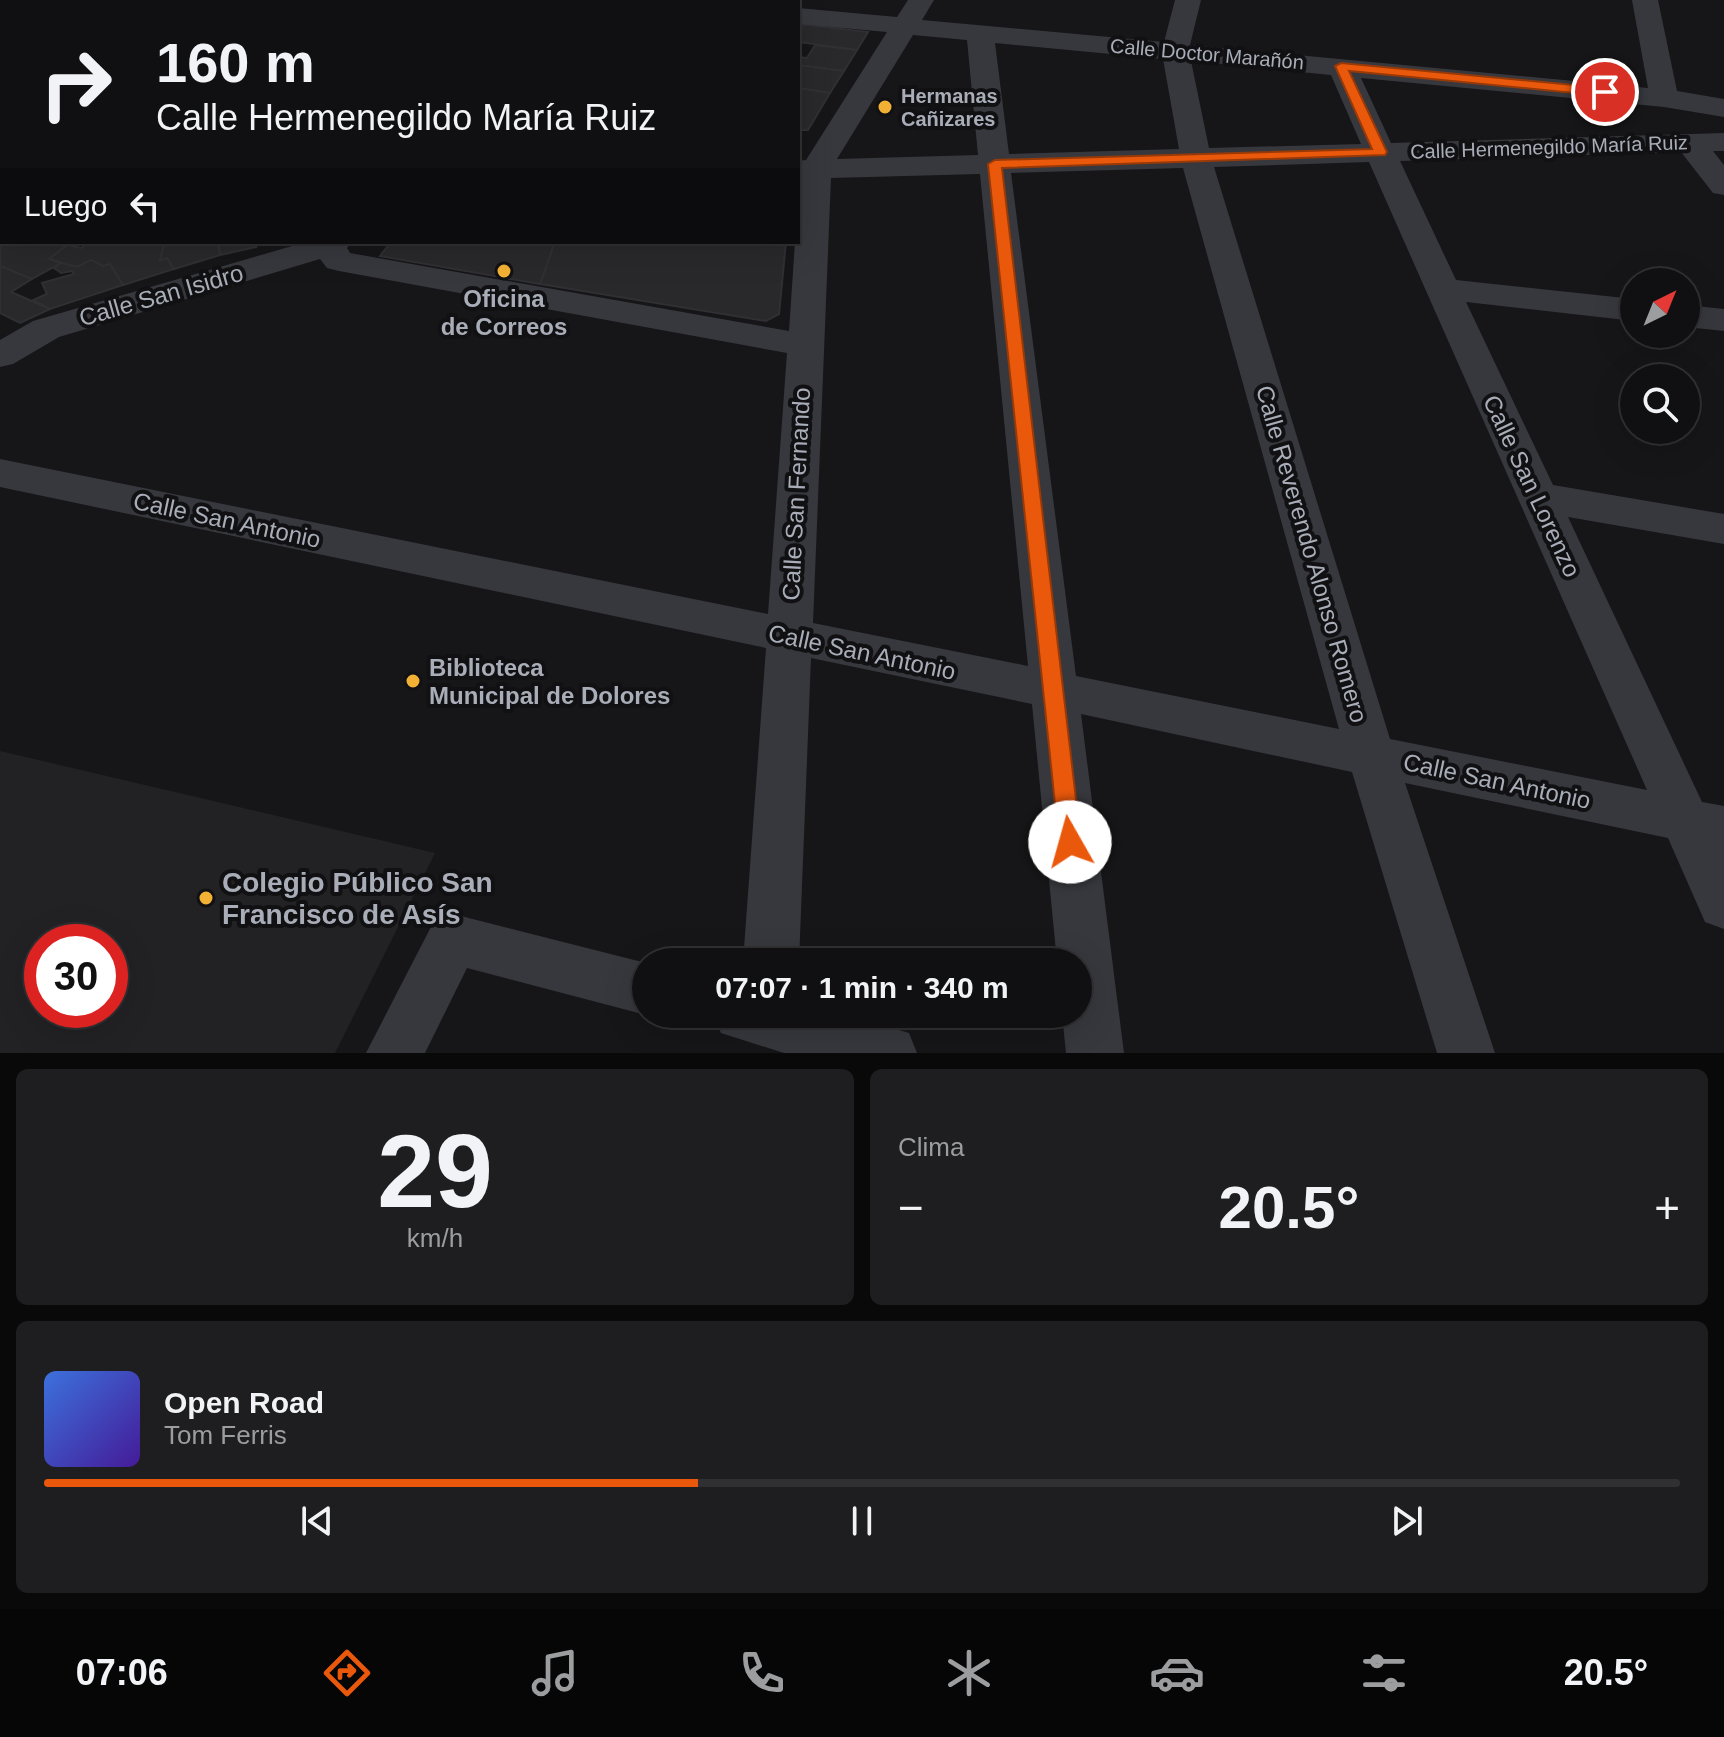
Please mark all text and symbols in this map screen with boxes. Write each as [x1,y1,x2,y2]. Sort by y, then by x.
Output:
text: 160 m [156,31,315,94]
icon: right [24,32,128,136]
street label: Calle Doctor Marañón [1109,35,1305,73]
pin [1571,58,1639,126]
icon: arrive [1583,70,1627,114]
place label: Hermanas Cañizares [901,85,998,130]
text: Calle Hermenegildo María Ruiz [156,97,656,138]
marker: Hermanas Cañizares [876,98,894,116]
street label: Calle Hermenegildo María Ruiz [1410,131,1688,163]
icon: left [123,184,167,228]
text: Luego [24,189,107,222]
street label: Calle San Isidro [76,259,246,331]
marker: Oficina de Correos [495,262,513,280]
north arrow [1620,268,1700,348]
map controls [1620,268,1700,444]
place label: Oficina de Correos [441,285,567,340]
button: search [1620,364,1700,444]
street label: Calle Reverendo Alonso Romero [1251,382,1373,726]
street label: Calle San Fernando [777,387,815,601]
street label: Calle San Lorenzo [1478,391,1586,581]
street label: Calle San Antonio [131,487,323,553]
street label: Calle San Antonio [766,619,958,685]
place label: Biblioteca Municipal de Dolores [429,654,670,709]
marker: Biblioteca Municipal de Dolores [404,672,422,690]
street label: Calle San Antonio [1401,748,1593,814]
position arrow [1028,800,1112,884]
place label: Colegio Público San Francisco de Asís [222,867,493,930]
marker: Colegio Público San Francisco de Asís [197,889,215,907]
speed limit sign: 30 [24,924,128,1028]
text: 07:07 · 1 min · 340 m [715,971,1009,1004]
text: 29 [377,1113,493,1229]
text: Clima [898,1132,964,1162]
text: 20.5° [1219,1174,1359,1241]
text: − [898,1183,924,1232]
text: + [1654,1183,1680,1232]
text: km/h [407,1223,463,1253]
text: Open Road [164,1386,324,1419]
text: Tom Ferris [164,1420,287,1450]
icon: previous [295,1499,339,1543]
icon: pause [840,1499,884,1543]
icon: next [1385,1499,1429,1543]
icon: directions [319,1645,375,1701]
icon: music [527,1645,583,1701]
icon: phone [734,1645,790,1701]
icon: climate [941,1645,997,1701]
icon: car [1149,1645,1205,1701]
icon: filters [1356,1645,1412,1701]
text: 07:06 [76,1652,168,1693]
text: 20.5° [1564,1652,1648,1693]

